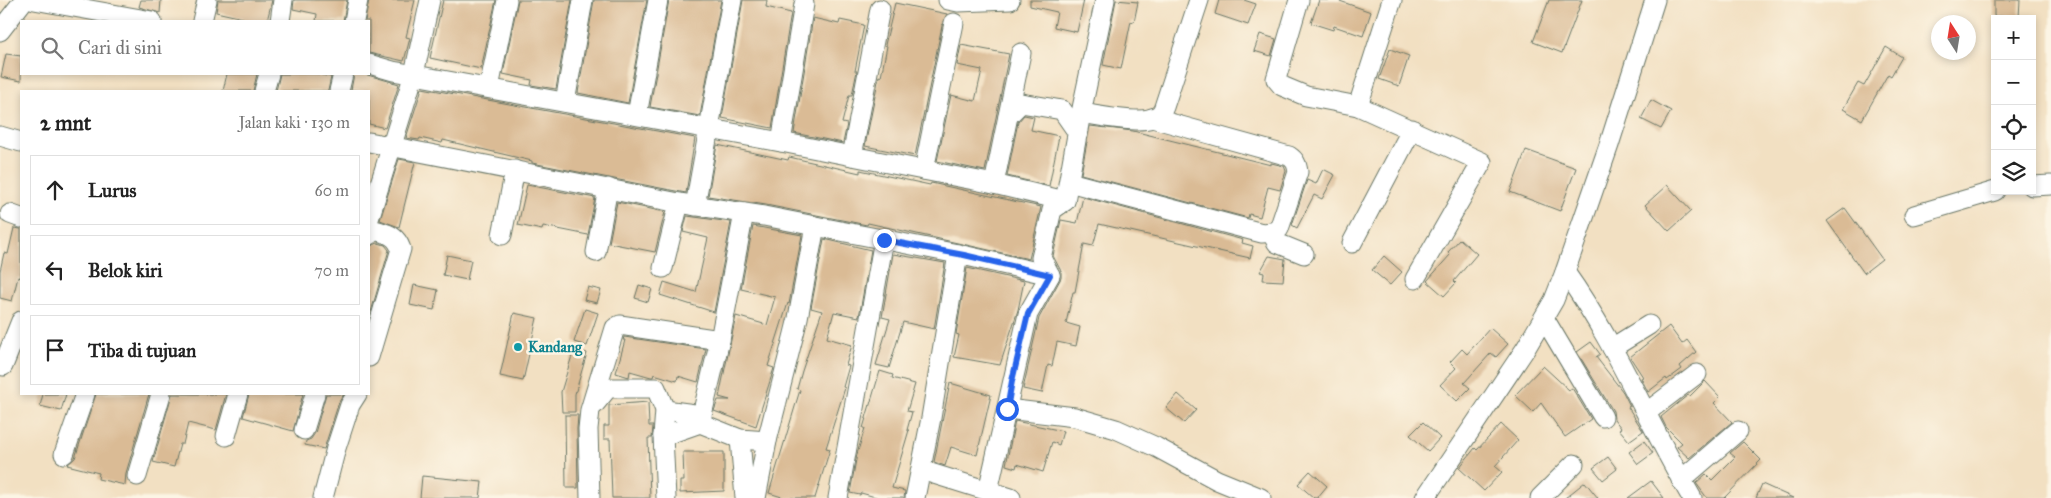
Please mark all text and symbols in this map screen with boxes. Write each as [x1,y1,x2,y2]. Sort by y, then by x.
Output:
north arrow [1931,15,1976,60]
map controls [1991,15,2036,195]
button: + [1991,15,2036,60]
search box [20,20,370,75]
icon: search [38,34,66,62]
text: Cari di sini [78,36,162,59]
button: − [1991,60,2036,105]
button: locate [1991,105,2036,150]
text: 2 mnt [40,110,91,136]
text: Jalan kaki · 130 m [239,113,350,132]
button: layers [1991,150,2036,195]
icon: ahead [41,176,69,204]
text: Lurus [88,179,136,202]
text: 60 m [315,181,349,200]
route end [873,229,896,252]
icon: left [41,256,69,284]
text: Belok kiri [88,259,162,282]
text: 70 m [314,261,349,280]
icon: arrive [41,336,69,364]
place label: Kandang [528,338,583,357]
text: Tiba di tujuan [88,339,196,362]
marker: Kandang [512,341,524,353]
route start [996,398,1019,421]

